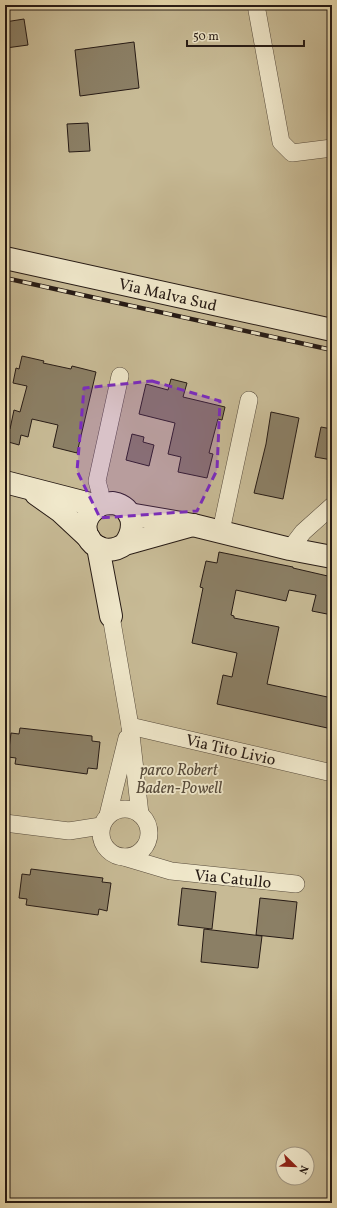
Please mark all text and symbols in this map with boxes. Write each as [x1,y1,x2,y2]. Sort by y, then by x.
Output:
scale bar [187,22,304,48]
text: 50 m [193,29,219,45]
street label: Via Malva Sud [116,274,219,318]
street label: Via Tito Livio [183,730,278,772]
park label: parco Robert Baden-Powell [136,760,222,800]
street label: Via Catullo [193,865,272,895]
north arrow [275,1146,315,1186]
text: N [294,1163,311,1176]

